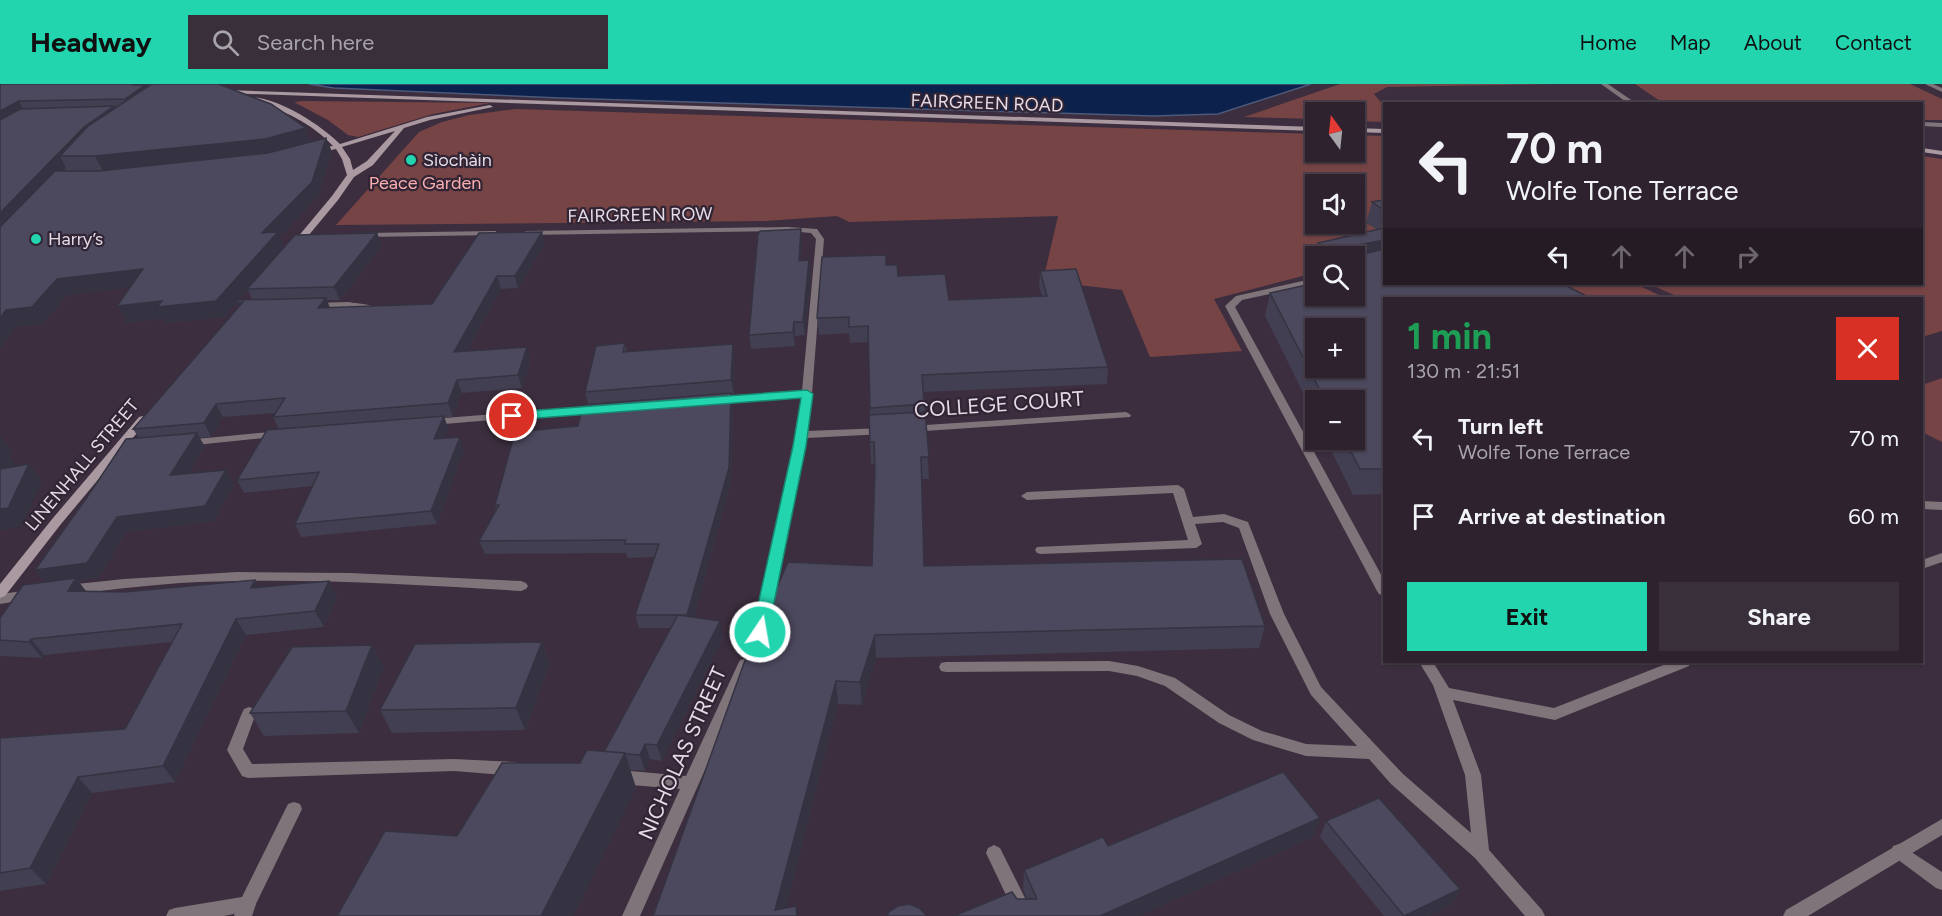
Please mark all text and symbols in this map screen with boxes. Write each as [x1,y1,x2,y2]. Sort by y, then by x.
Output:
search box [188,15,608,69]
text: Headway [30,25,152,59]
icon: search [209,26,242,59]
text: Search here [257,29,374,56]
text: Home [1580,30,1637,55]
text: Map [1670,30,1711,55]
text: About [1744,30,1802,55]
text: Contact [1835,30,1912,55]
street label: FAIRGREEN ROAD [910,89,1064,117]
north arrow [1305,102,1365,162]
map controls [1305,102,1365,450]
text: 70 m [1506,123,1603,174]
icon: left [1407,126,1485,204]
place label: Sìochàin [423,149,492,171]
marker: Sìochàin [404,153,418,167]
park label: Peace Garden [369,172,481,194]
button: sound [1305,174,1365,234]
text: Wolfe Tone Terrace [1506,174,1738,207]
street label: FAIRGREEN ROW [567,203,713,227]
place label: Harry’s [48,228,103,250]
marker: Harry’s [29,232,43,246]
icon: left [1542,240,1575,273]
icon: ahead [1605,240,1638,273]
icon: ahead [1668,240,1701,273]
icon: right [1731,240,1764,273]
button: search [1305,246,1365,306]
text: 1 min [1407,315,1492,358]
button: close [1836,317,1899,380]
button: + [1305,318,1365,378]
text: 130 m · 21:51 [1407,359,1520,383]
street label: COLLEGE COURT [913,386,1085,422]
pin [486,390,537,441]
button: − [1305,390,1365,450]
street label: LINENHALL STREET [20,395,144,535]
icon: arrive [495,399,528,432]
text: Turn left [1458,413,1544,440]
icon: left [1407,422,1440,455]
text: 70 m [1849,425,1899,452]
text: Wolfe Tone Terrace [1458,440,1630,464]
icon: arrive [1407,500,1440,533]
text: Arrive at destination [1458,503,1666,530]
text: 60 m [1848,503,1899,530]
button: Exit [1407,582,1647,651]
button: Share [1659,582,1899,651]
position arrow [728,600,792,664]
street label: NICHOLAS STREET [633,662,732,843]

